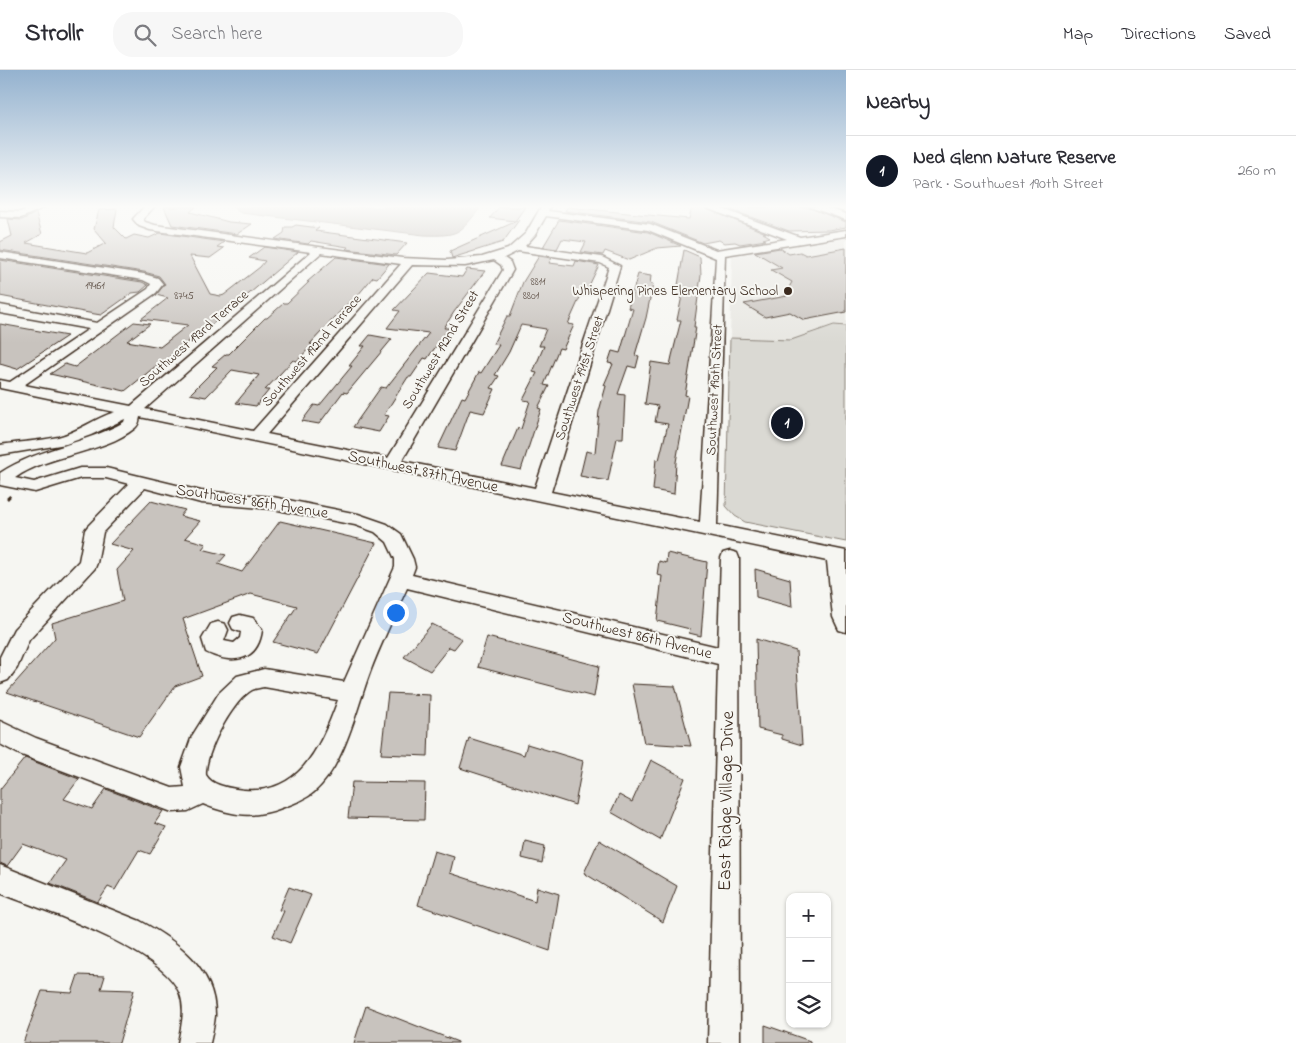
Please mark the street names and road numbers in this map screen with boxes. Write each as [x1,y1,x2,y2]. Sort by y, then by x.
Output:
street label: Southwest 193rd Terrace [134,285,254,393]
street label: Southwest 192nd Street [397,286,485,414]
street label: Southwest 192nd Terrace [257,289,367,412]
street label: Southwest 191st Street [550,313,610,443]
street label: Southwest 190th Street [701,324,729,456]
street label: Southwest 87th Avenue [346,444,501,500]
street label: Southwest 86th Avenue [174,478,331,526]
street label: Southwest 86th Avenue [560,606,715,666]
street label: East Ridge Village Drive [712,710,744,891]

